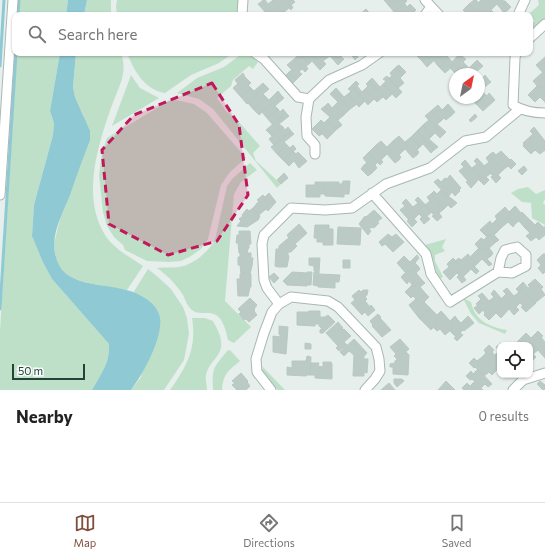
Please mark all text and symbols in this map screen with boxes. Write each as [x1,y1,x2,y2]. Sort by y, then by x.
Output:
search box [12,12,533,56]
icon: search [26,23,48,45]
text: Search here [58,25,137,43]
north arrow [449,68,485,104]
map controls [497,342,533,378]
button: locate [497,342,533,378]
scale bar [12,362,85,381]
text: 50 m [18,364,43,377]
text: Nearby [16,406,73,427]
text: 0 results [478,408,529,424]
tab: Map [74,512,96,549]
tab: Directions [243,512,295,549]
tab: Saved [442,512,471,549]

